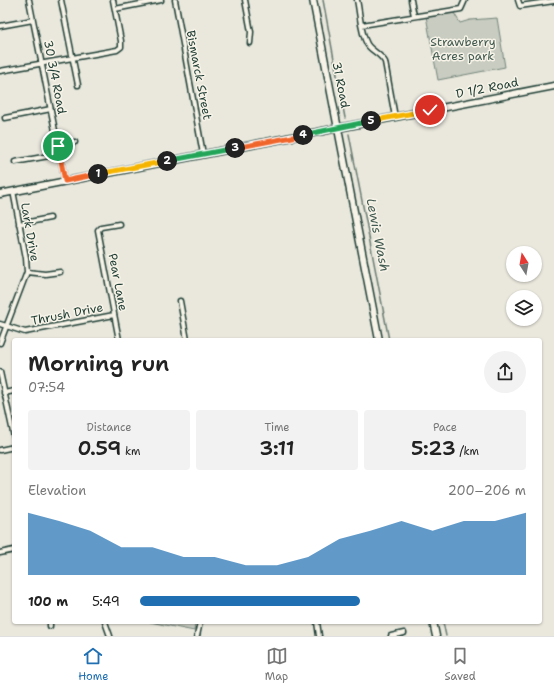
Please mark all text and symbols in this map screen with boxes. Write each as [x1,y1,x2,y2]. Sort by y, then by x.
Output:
street label: Bismarck Street [182,29,216,121]
park label: Strawberry Acres park [430,34,496,64]
street label: 30 3/4 Road [40,39,70,116]
street label: 31 Road [329,60,353,110]
street label: D 1/2 Road [454,74,520,102]
pin [413,93,447,127]
icon: check [419,99,441,121]
pin: 5 [361,111,381,131]
text: 5 [368,113,374,128]
pin: 4 [293,125,313,145]
text: 4 [299,127,307,142]
pin [41,129,75,163]
icon: arrive [47,135,69,157]
pin: 3 [225,138,245,158]
text: 3 [231,140,239,155]
pin: 2 [157,151,177,171]
text: 2 [163,153,171,168]
pin: 1 [88,164,108,184]
text: 1 [95,166,101,181]
water label: Lewis Wash [363,197,393,273]
street label: Lark Drive [17,201,43,263]
north arrow [506,246,542,282]
map controls [506,246,542,326]
street label: Pear Lane [105,252,131,312]
button: layers [506,290,542,326]
street label: Thrush Drive [30,299,105,329]
text: Morning run [28,349,169,378]
button: share [484,351,526,393]
text: 07:54 [28,379,65,396]
text: Distance [86,420,132,435]
text: Time [264,420,290,435]
text: Pace [433,420,457,435]
text: 0.59 [77,435,121,461]
text: 3:11 [259,435,295,461]
text: 5:23 [411,435,456,461]
text: km [121,444,141,459]
text: /km [456,444,479,459]
text: Elevation [28,482,86,499]
text: 200–206 m [448,482,526,499]
text: 100 m [28,593,68,610]
text: 5:49 [92,593,120,610]
tab: Home [78,645,108,684]
tab: Map [265,645,288,684]
tab: Saved [445,645,476,684]

